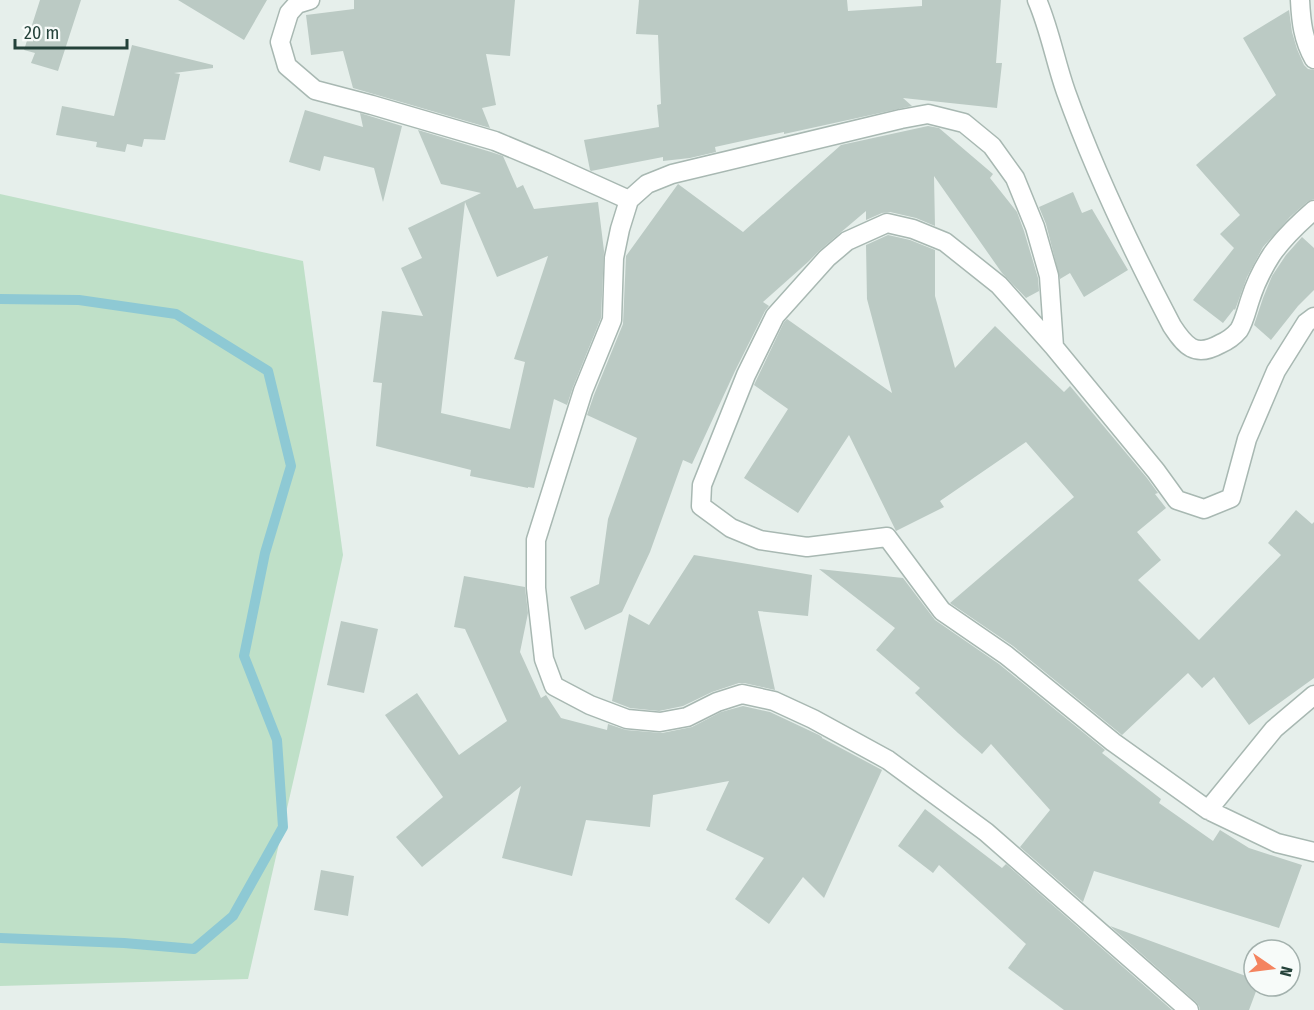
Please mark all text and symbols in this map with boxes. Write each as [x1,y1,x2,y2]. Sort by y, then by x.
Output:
scale bar [15,12,128,50]
text: 20 m [24,22,59,44]
north arrow [1242,938,1302,998]
text: N [1276,965,1296,978]

